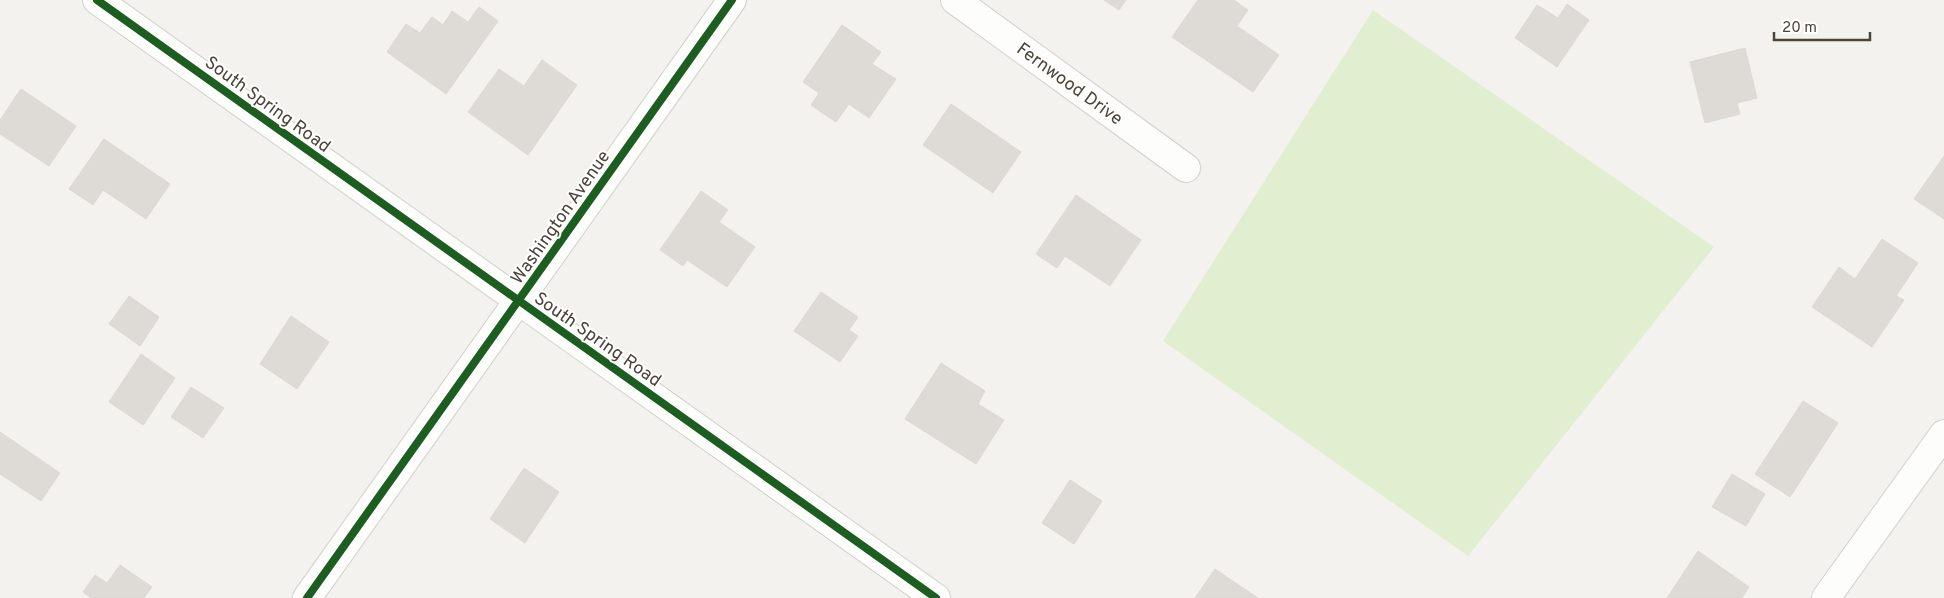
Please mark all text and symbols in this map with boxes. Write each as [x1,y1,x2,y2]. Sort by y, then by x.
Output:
scale bar [1774,10,1870,42]
text: 20 m [1782,19,1817,38]
street label: Fernwood Drive [1011,38,1127,131]
street label: South Spring Road [200,52,335,159]
street label: Washington Avenue [506,146,616,289]
street label: South Spring Road [529,288,665,393]

